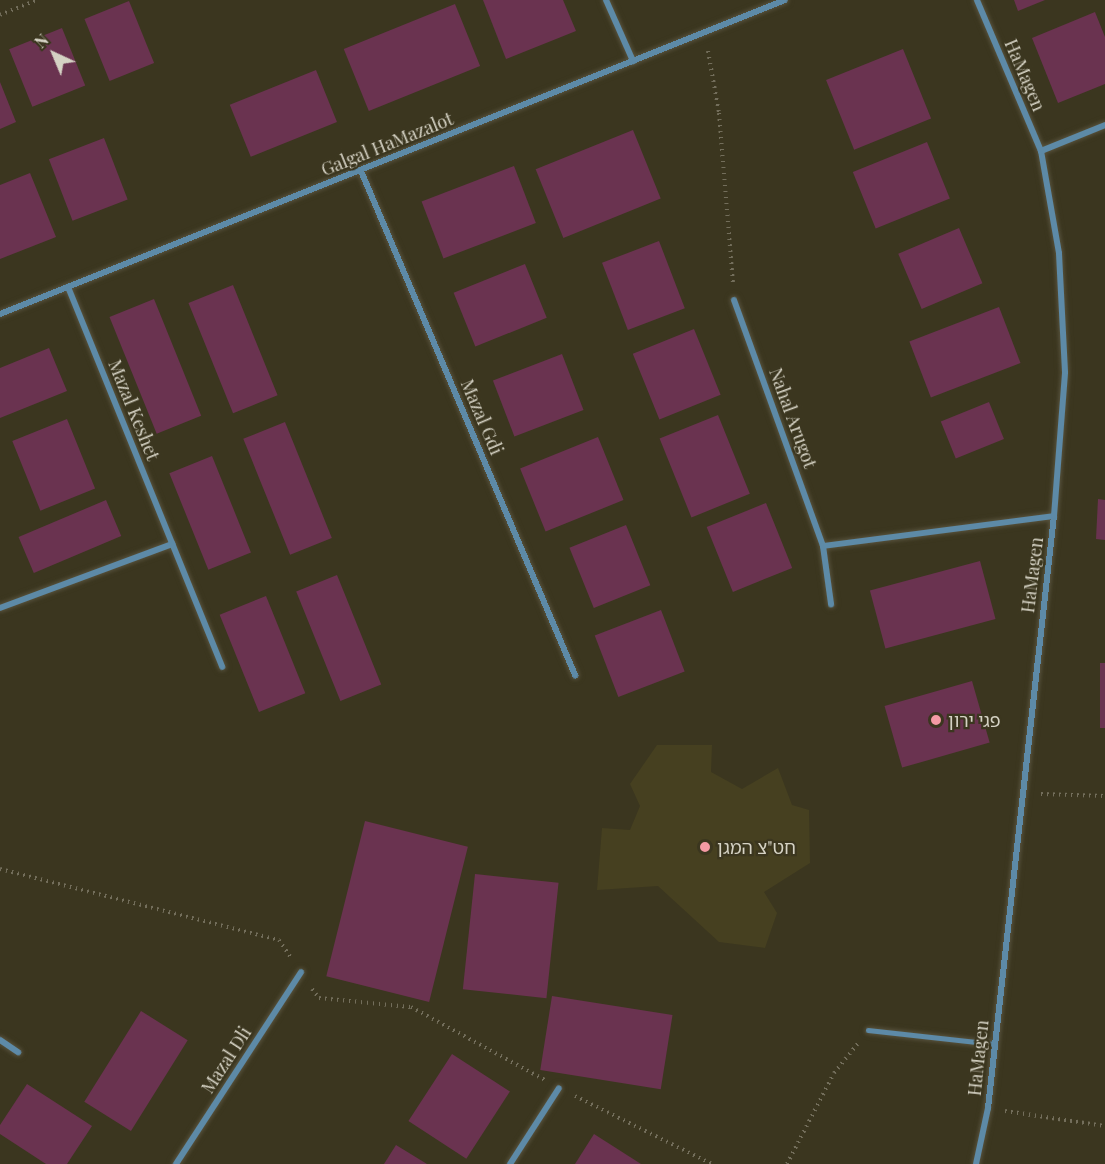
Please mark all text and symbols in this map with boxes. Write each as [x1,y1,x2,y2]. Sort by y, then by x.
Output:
north arrow [24,24,84,84]
text: N [30,29,53,52]
street label: HaMagen [1000,36,1050,114]
street label: Galgal HaMazalot [318,108,456,180]
street label: Mazal Keshet [104,356,164,464]
street label: Nahal Arugot [765,365,821,471]
street label: Mazal Gdi [456,376,508,458]
street label: HaMagen [1017,536,1047,614]
place label: פגי ירון [948,709,1000,731]
marker: פגי ירון [929,713,943,727]
place label: חט"צ המגן [717,836,796,858]
marker: חט"צ המגן [698,840,712,854]
street label: HaMagen [963,1019,993,1097]
street label: Mazal Dli [197,1023,255,1097]

